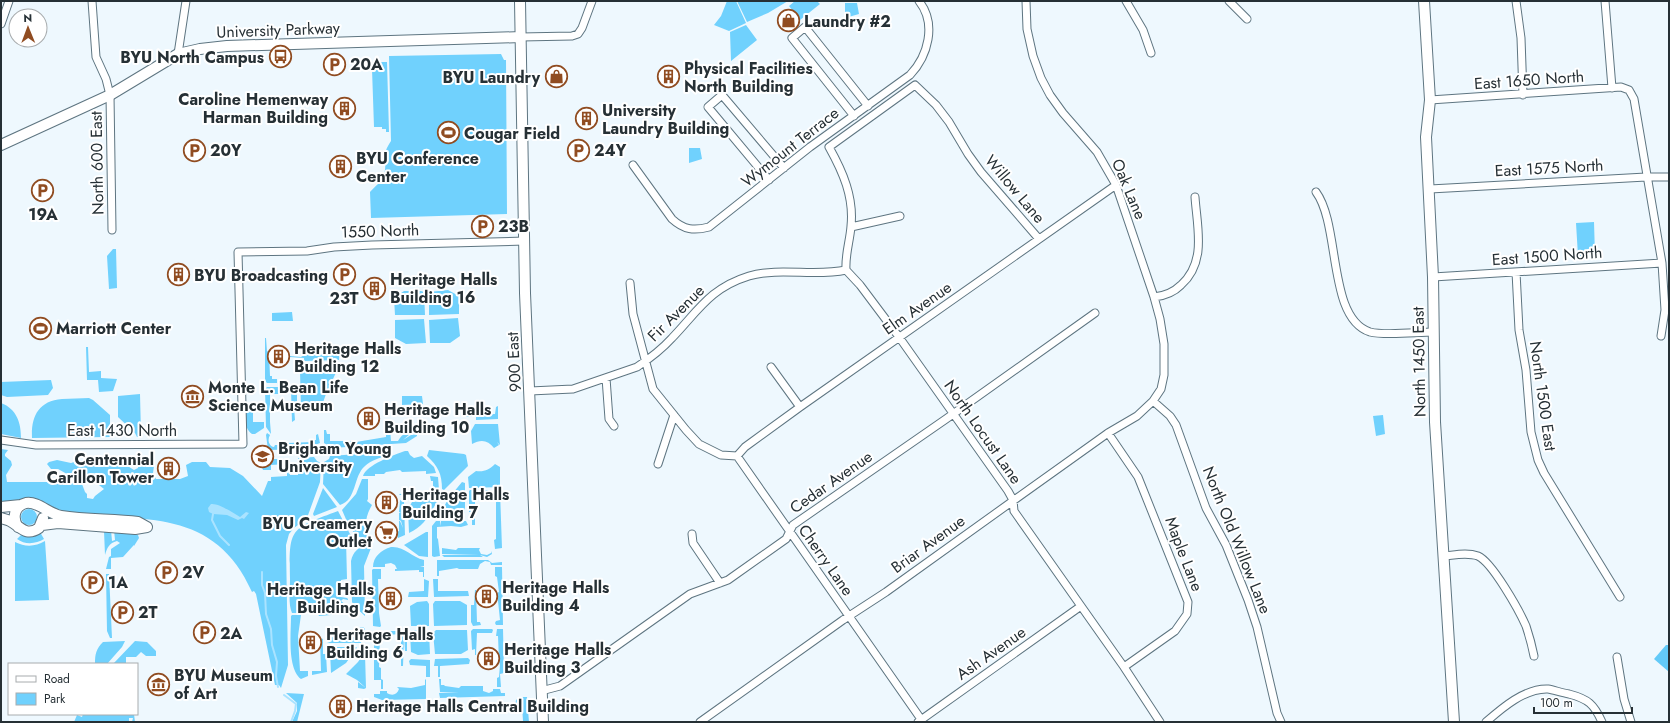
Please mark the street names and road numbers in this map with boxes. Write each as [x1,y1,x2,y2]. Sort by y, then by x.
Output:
street label: University Parkway [216,16,341,44]
street label: East 1650 North [1473,65,1585,95]
street label: Wymount Terrace [736,102,844,192]
street label: North 600 East [85,111,109,215]
street label: Willow Lane [979,150,1051,228]
street label: East 1575 North [1494,154,1604,182]
street label: Oak Lane [1106,155,1152,223]
street label: 1550 North [340,218,420,244]
street label: East 1500 North [1491,241,1603,271]
street label: Elm Avenue [878,276,956,340]
street label: Fir Avenue [642,279,710,347]
street label: North 1450 East [1407,306,1431,417]
street label: 900 East [501,331,527,393]
street label: North 1500 East [1524,340,1562,453]
street label: North Locust Lane [939,375,1027,489]
street label: East 1430 North [67,419,177,442]
street label: Cedar Avenue [785,445,877,519]
street label: North Old Willow Lane [1197,463,1277,617]
street label: Briar Avenue [886,509,970,579]
street label: Maple Lane [1159,513,1209,595]
street label: Cherry Lane [793,520,859,600]
street label: Ash Avenue [952,621,1030,685]

